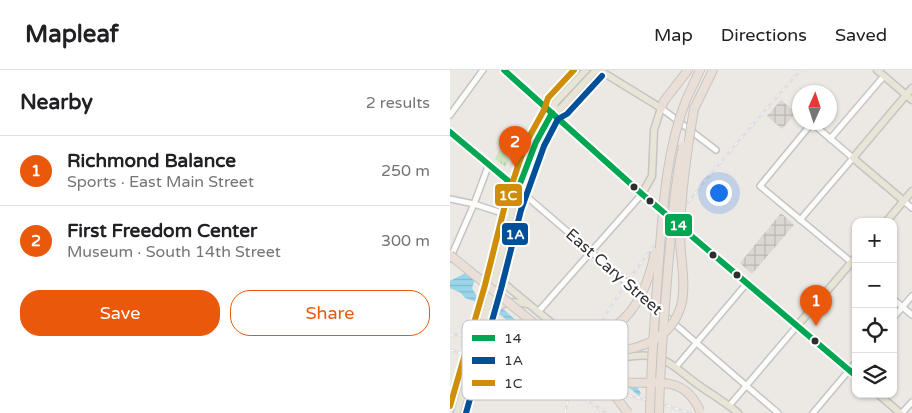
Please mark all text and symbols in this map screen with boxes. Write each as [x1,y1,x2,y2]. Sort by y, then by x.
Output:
text: Mapleaf [25,20,119,49]
text: Map [654,24,693,46]
text: Directions [721,24,807,46]
text: Saved [835,24,887,46]
north arrow [792,85,837,130]
text: Nearby [20,90,93,115]
text: 2 results [366,93,430,113]
pin: 2 [499,126,531,167]
text: Richmond Balance [67,150,236,172]
text: 1 [31,161,41,181]
text: 250 m [381,161,430,181]
text: Sports · East Main Street [67,172,254,192]
your location [706,180,732,206]
unlabelled marker [629,182,639,192]
line badge: 1C [494,183,523,207]
text: 1C [499,187,518,204]
unlabelled marker [645,196,655,206]
line badge: 14 [664,213,693,237]
text: 14 [669,217,687,234]
map controls [852,218,897,398]
button: + [852,218,897,263]
text: First Freedom Center [67,220,257,242]
line badge: 1A [501,222,529,246]
street label: East Cary Street [562,225,666,319]
text: 1A [505,226,525,243]
text: 2 [31,231,41,251]
text: 300 m [381,231,430,251]
text: Museum · South 14th Street [67,242,281,262]
unlabelled marker [708,250,718,260]
button: − [852,263,897,308]
unlabelled marker [732,270,742,280]
pin: 1 [800,285,832,326]
button: Save [20,290,220,336]
button: Share [230,290,430,336]
button: locate [852,308,897,353]
legend [462,320,628,400]
text: 14 [504,330,522,347]
unlabelled marker [810,336,820,346]
text: 1A [504,352,523,369]
button: layers [852,353,897,398]
text: 1C [504,375,523,392]

